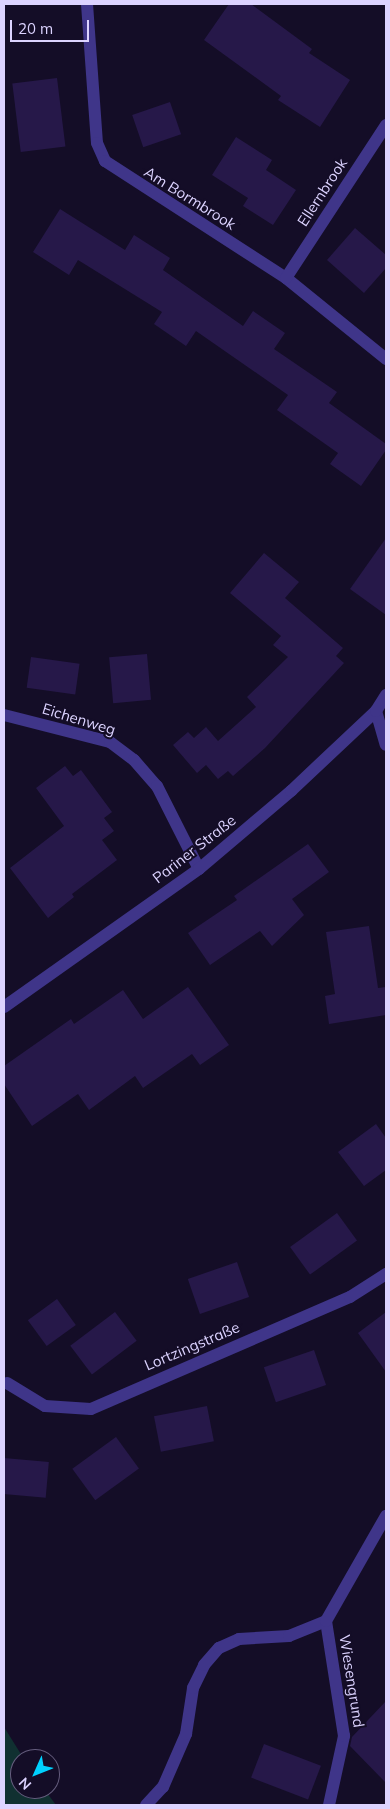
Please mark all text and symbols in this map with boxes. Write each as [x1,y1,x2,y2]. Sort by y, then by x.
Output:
scale bar [12,10,91,42]
text: 20 m [18,19,53,38]
street label: Ellernbrook [293,155,351,229]
street label: Am Bormbrook [141,163,239,233]
street label: Eichenweg [40,699,118,739]
street label: Pariner Straße [149,811,239,887]
street label: Lortzingstraße [142,1318,242,1374]
street label: Wiesengrund [336,1633,368,1729]
north arrow [10,1749,60,1799]
text: N [15,1774,35,1794]

